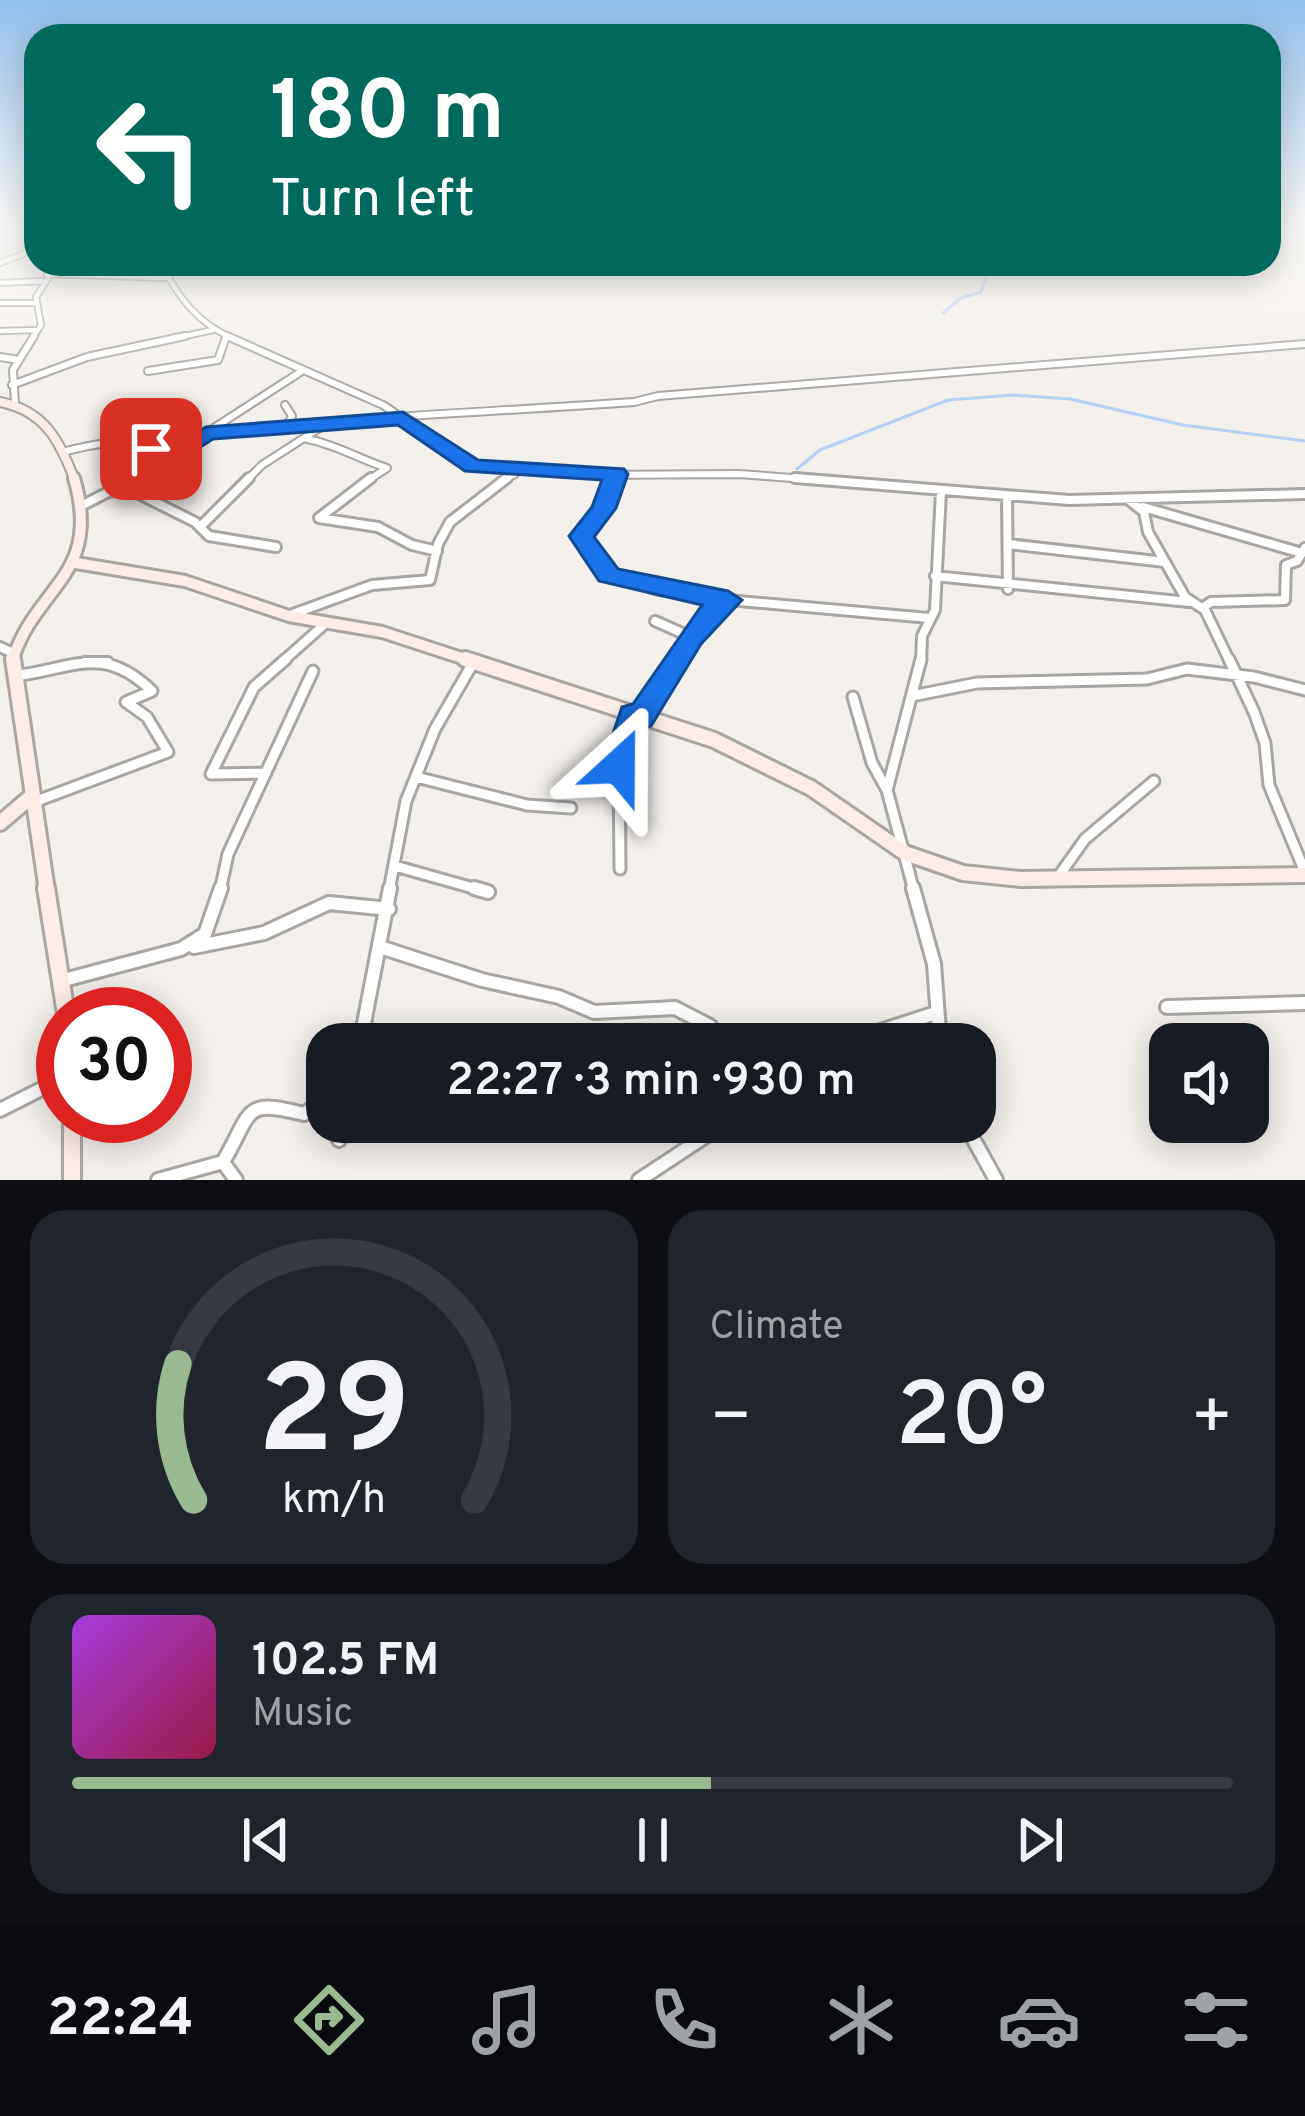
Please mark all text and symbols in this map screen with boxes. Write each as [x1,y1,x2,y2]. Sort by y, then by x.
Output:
text: 180 m [270,63,505,169]
icon: left [72,72,228,228]
text: Turn left [270,167,475,236]
pin [100,398,202,500]
icon: arrive [118,416,184,482]
position arrow [556,703,682,829]
speed limit sign: 30 [36,987,192,1143]
map controls [1149,1023,1269,1143]
button: sound [1149,1023,1269,1143]
text: 22:27 · 3 min · 930 m [447,1054,855,1111]
text: Climate [710,1304,843,1353]
text: 29 [257,1339,410,1497]
text: 20° [896,1364,1047,1477]
text: − [710,1379,752,1462]
text: + [1190,1379,1233,1462]
text: km/h [282,1474,386,1528]
text: 102.5 FM [252,1634,439,1691]
text: Music [252,1691,353,1740]
icon: previous [233,1807,299,1873]
icon: pause [620,1807,686,1873]
icon: next [1007,1807,1073,1873]
icon: directions [287,1978,371,2062]
icon: music [465,1978,549,2062]
icon: phone [642,1978,726,2062]
icon: climate [819,1978,903,2062]
icon: car [997,1978,1081,2062]
icon: filters [1174,1978,1258,2062]
text: 22:24 [47,1986,194,2055]

